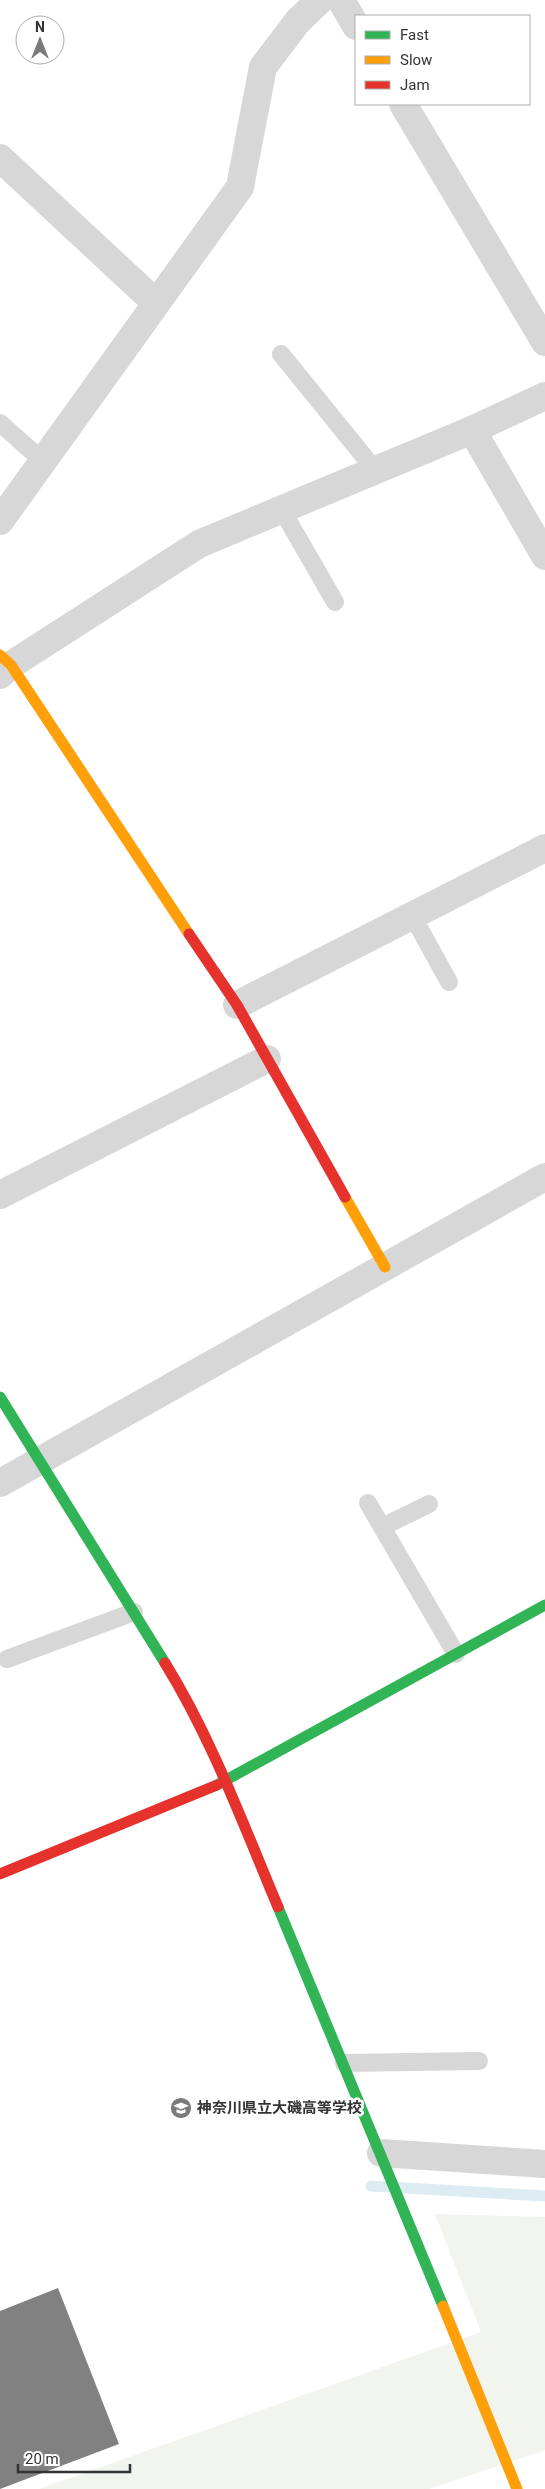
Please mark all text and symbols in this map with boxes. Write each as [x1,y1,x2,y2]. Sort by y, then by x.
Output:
north arrow [15,15,65,65]
legend [355,15,530,105]
text: N [35,19,45,35]
text: Fast [400,26,429,44]
text: Slow [400,51,432,69]
text: Jam [400,76,430,94]
school or university icon: 神奈川県立大磯高等学校 [169,2096,193,2120]
place label: 神奈川県立大磯高等学校 [196,2099,362,2117]
scale bar [18,2442,130,2474]
text: 20 m [25,2450,59,2468]

